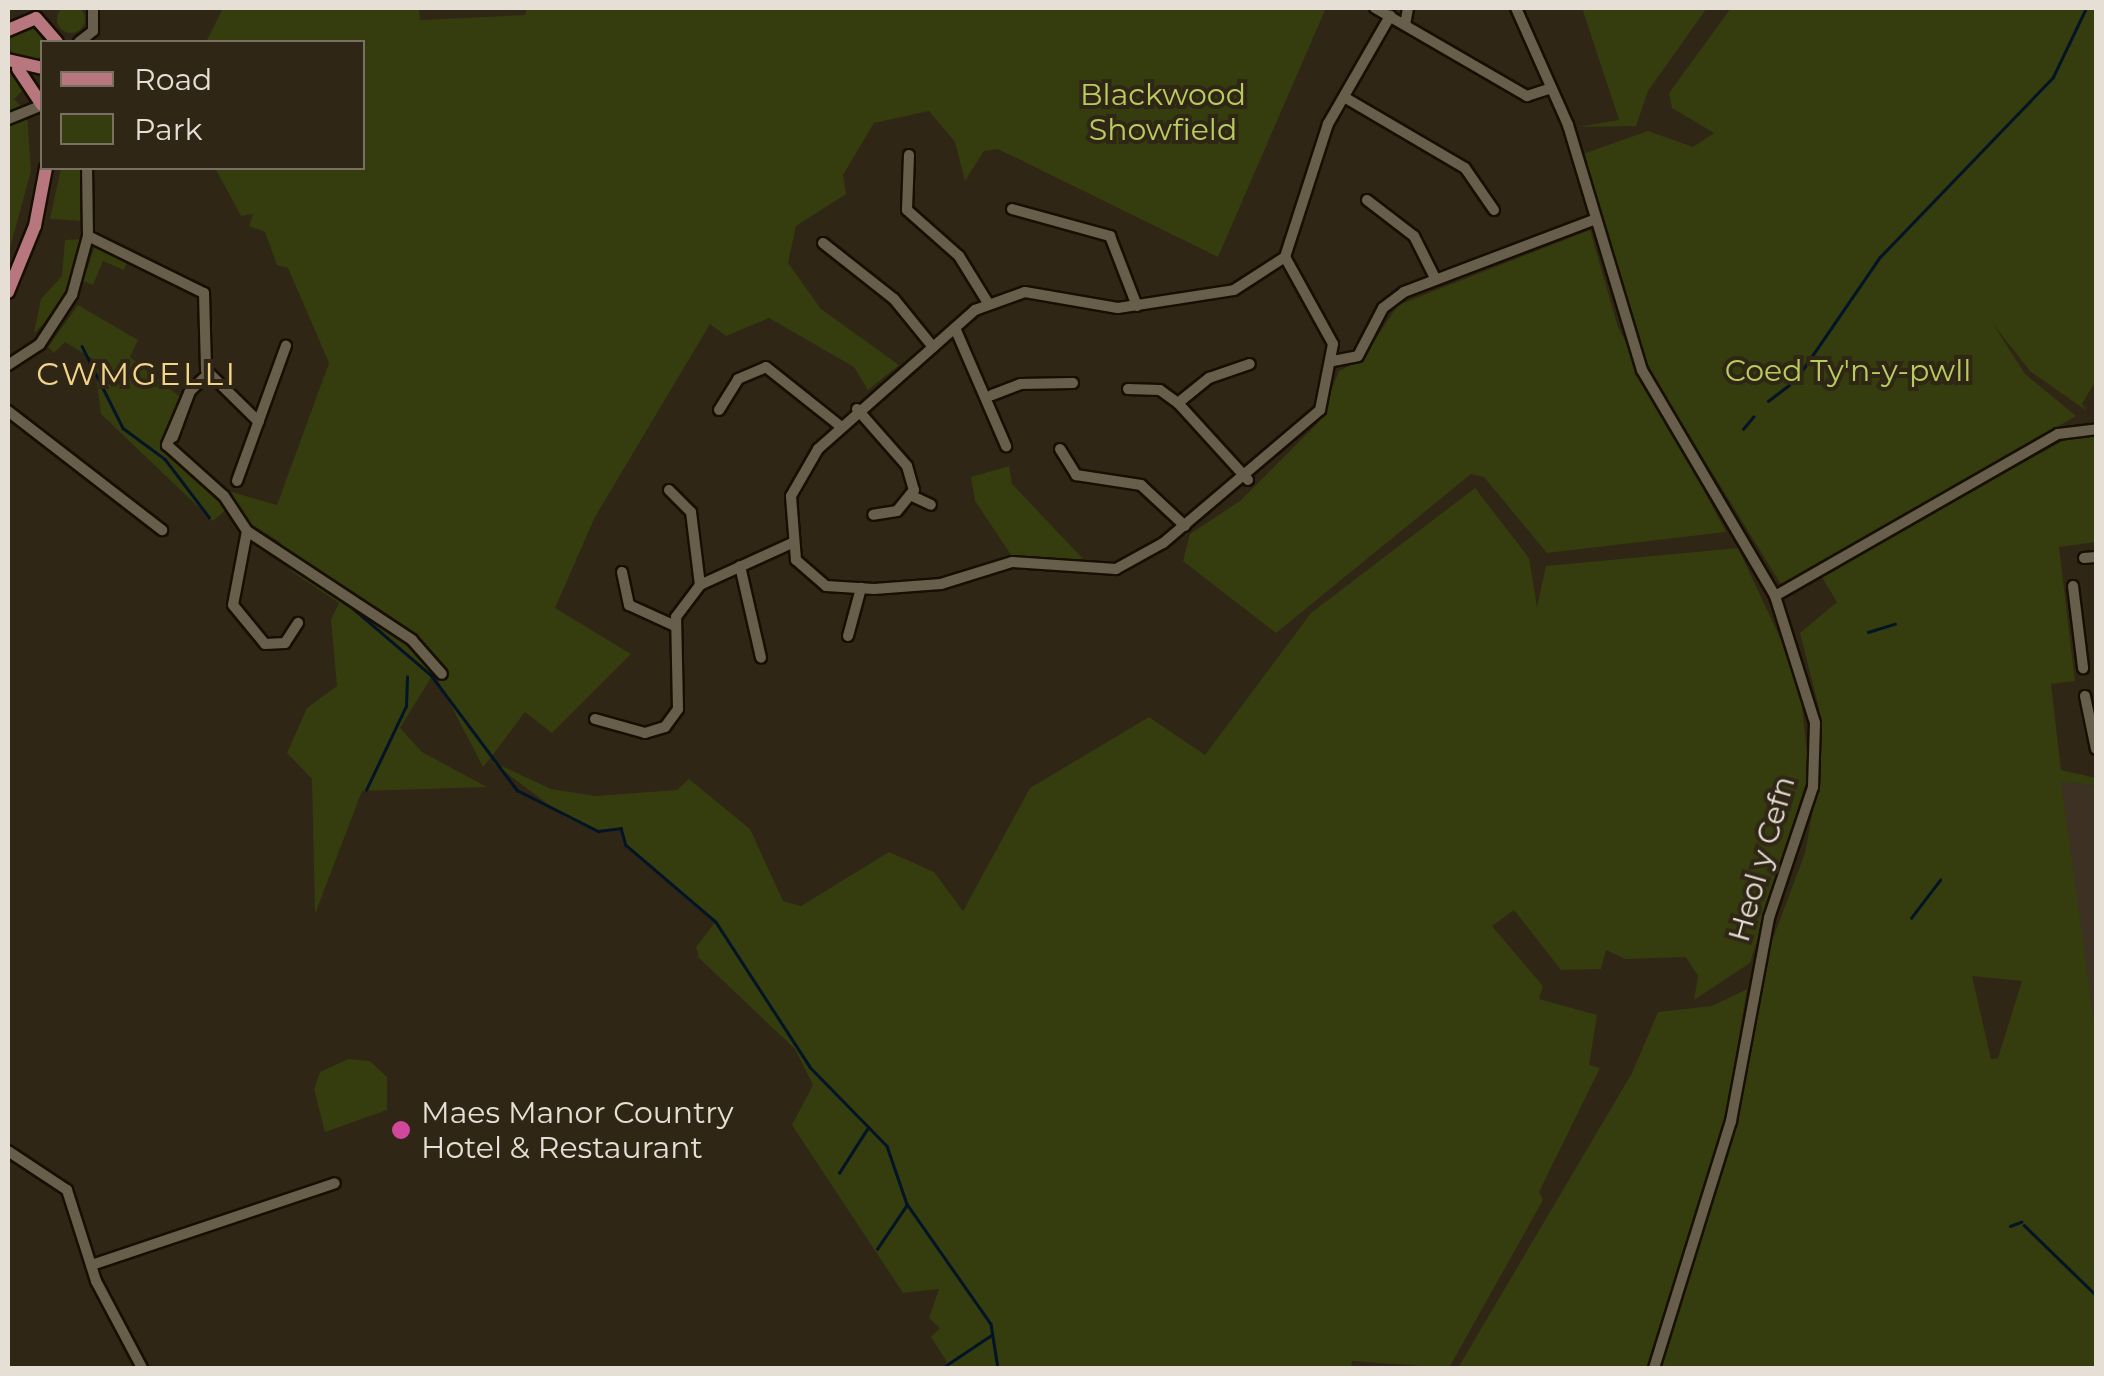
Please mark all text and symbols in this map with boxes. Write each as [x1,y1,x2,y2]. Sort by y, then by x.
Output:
legend [40,40,365,170]
text: Road [134,61,212,98]
park label: Blackwood Showfield [1080,77,1246,148]
text: Park [134,111,203,148]
park label: Coed Ty'n-y-pwll [1725,353,1971,389]
district label: CWMGELLI [36,355,238,393]
street label: Heol y Cefn [1721,772,1803,946]
place label: Maes Manor Country Hotel & Restaurant [421,1095,733,1166]
marker: Maes Manor Country Hotel & Restaurant [390,1119,412,1141]

